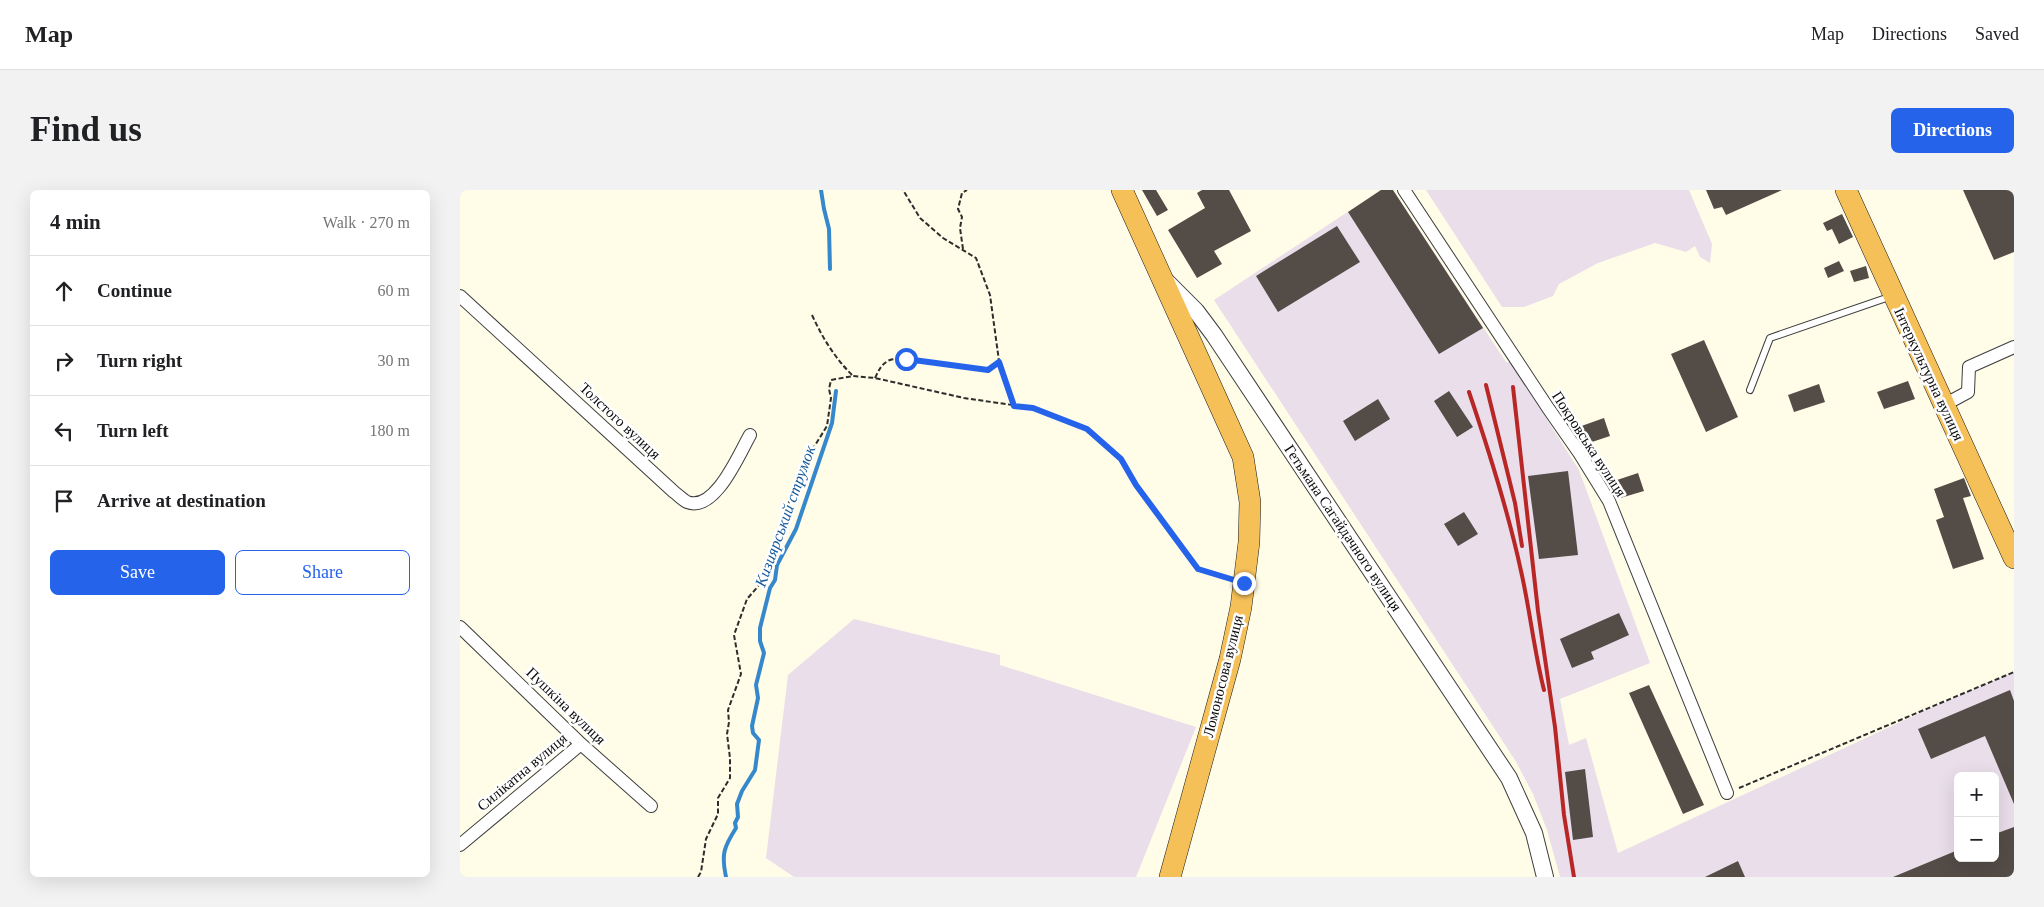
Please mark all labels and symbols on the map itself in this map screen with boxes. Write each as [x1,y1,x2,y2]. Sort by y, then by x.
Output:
street label: Інтеркультурна вулиця [1891,305,1967,443]
route start [895,348,918,371]
street label: Толстого вулиця [576,380,664,462]
street label: Покровська вулиця [1549,388,1629,500]
street label: Гетьмана Сагайдачного вулиця [1281,442,1405,614]
water label: Кизиярський струмок [751,443,820,590]
route end [1233,572,1256,595]
street label: Ломоносова вулиця [1200,613,1246,739]
street label: Пушкіна вулиця [523,664,609,748]
street label: Силікатна вулиця [474,730,570,814]

